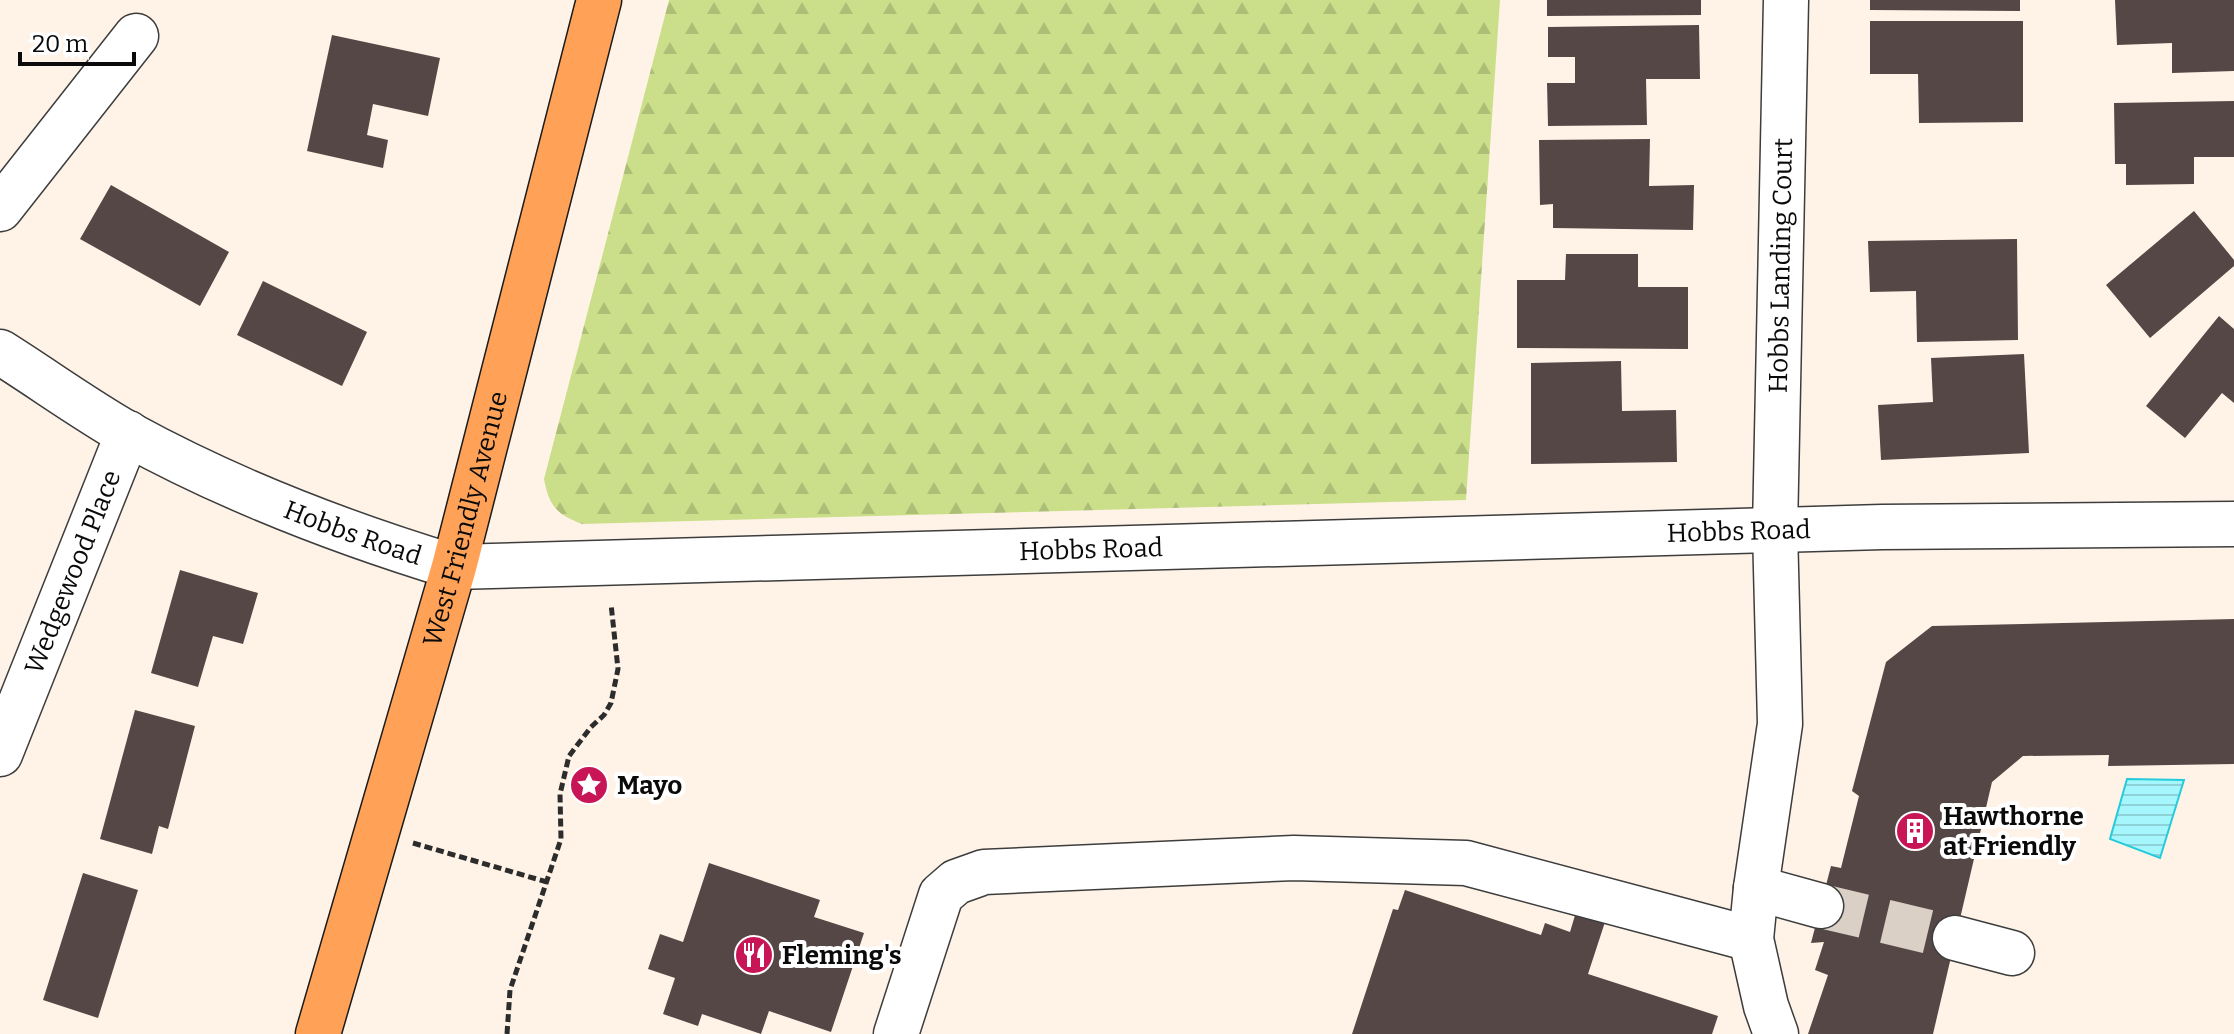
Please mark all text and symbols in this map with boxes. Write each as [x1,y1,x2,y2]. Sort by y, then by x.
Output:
scale bar [20,16,134,66]
text: 20 m [32,30,88,58]
street label: Hobbs Landing Court [1763,137,1799,393]
street label: West Friendly Avenue [417,388,514,650]
street label: Wedgewood Place [19,466,128,679]
street label: Hobbs Road [279,494,426,572]
street label: Hobbs Road [1666,514,1811,549]
street label: Hobbs Road [1019,532,1163,567]
place icon: Mayo [568,764,610,806]
place label: Mayo [617,770,682,801]
place label: Hawthorne at Friendly [1943,801,2084,862]
building icon: Hawthorne at Friendly [1894,810,1936,852]
restaurant icon: Fleming's [733,934,775,976]
place label: Fleming's [782,940,902,971]

